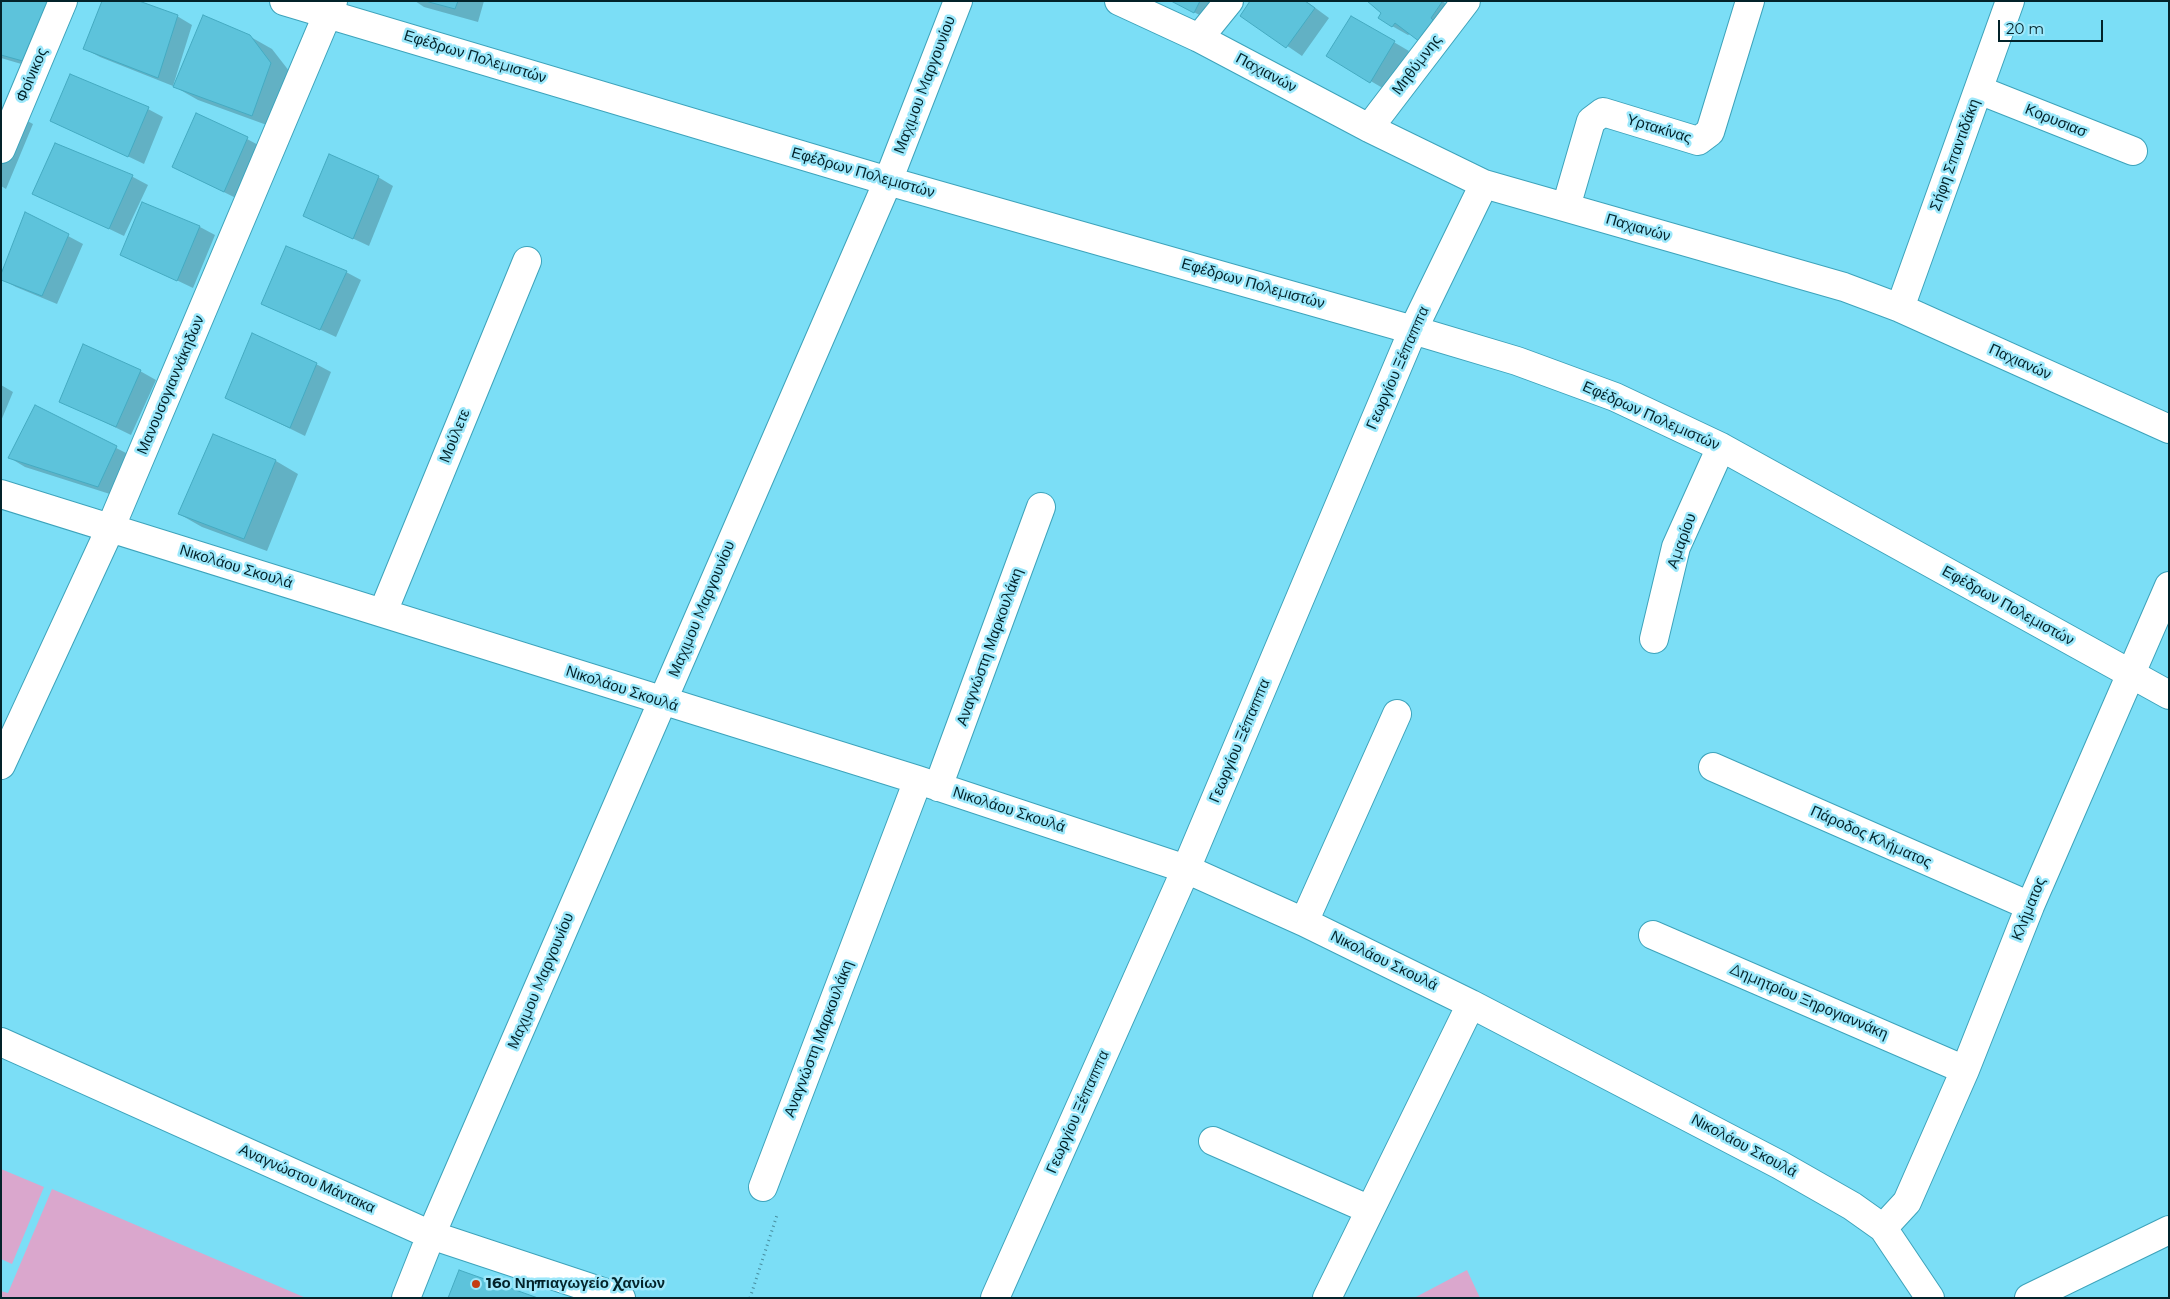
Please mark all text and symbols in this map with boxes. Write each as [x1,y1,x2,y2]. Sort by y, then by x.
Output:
scale bar [2000,10,2105,42]
street label: Μαχιμου Mαργουνίου [890,14,960,156]
text: 20 m [2006,19,2044,38]
street label: Εφέδρων Πολεμιστών [402,27,548,87]
street label: Μηθύμνης [1389,31,1445,99]
street label: Φοίνικος [13,45,51,105]
street label: Παχιανών [1233,50,1299,96]
street label: Σήφη Σπαντιδάκη [1926,96,1984,214]
street label: Κορυσιασ [2022,100,2090,142]
street label: Υρτακίνας [1624,111,1694,147]
street label: Εφέδρων Πολεμιστών [789,144,937,202]
street label: Παχιανών [1604,210,1672,246]
street label: Εφέδρων Πολεμιστών [1179,255,1327,313]
street label: Γεωργίου Ξέπαππα [1363,304,1433,432]
street label: Μανουσογιαννάκηδων [134,313,208,457]
street label: Παχιανών [1986,340,2054,384]
street label: Εφέδρων Πολεμιστών [1580,378,1722,454]
street label: Μούλετε [436,406,474,466]
street label: Αμαρίου [1664,511,1700,571]
street label: Μαχιμου Mαργουνίου [665,538,739,680]
street label: Νικολάου Σκουλά [177,541,295,593]
street label: Εφέδρων Πολεμιστών [1939,562,2077,650]
street label: Αναγνώστη Μαρκουλάκη [953,566,1027,728]
street label: Νικολάου Σκουλά [564,662,680,716]
street label: Γεωργίου Ξέπαππα [1206,676,1274,806]
street label: Νικολάου Σκουλά [951,783,1067,837]
street label: Πάροδος Κλήματος [1808,802,1934,872]
street label: Κλήματος [2008,875,2050,943]
street label: Μαχιμου Mαργουνίου [504,910,578,1052]
street label: Νικολάου Σκουλά [1327,927,1441,995]
street label: Αναγνώστη Μαρκουλάκη [781,958,857,1120]
street label: Δημητρίου Ξηρογιαννάκη [1727,961,1891,1043]
street label: Γεωργίου Ξέπαππα [1043,1048,1113,1176]
street label: Νικολάου Σκουλά [1688,1111,1800,1181]
street label: Αναγνώστου Μάντακα [236,1141,378,1217]
place label: 16ο Νηπιαγωγείο Χανίων [486,1275,665,1293]
marker: 16ο Νηπιαγωγείο Χανίων [470,1278,482,1290]

